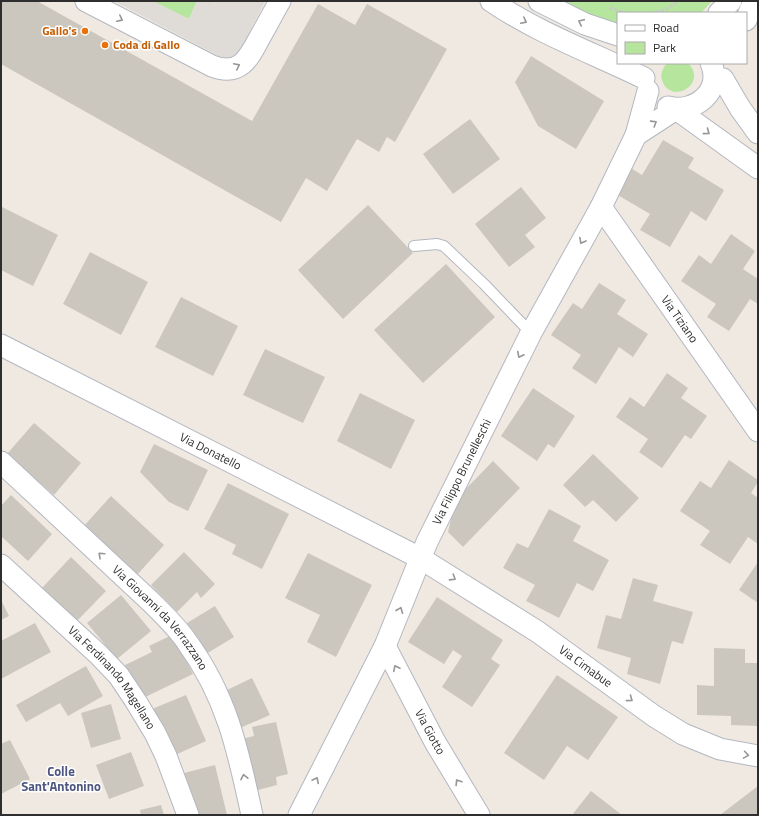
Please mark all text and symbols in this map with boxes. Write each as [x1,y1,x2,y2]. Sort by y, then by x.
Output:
legend [617,12,747,64]
one-way arrow [116,14,123,22]
one-way arrow [520,16,528,24]
text: Road [653,18,679,37]
one-way arrow [578,19,586,27]
place label: Gallo's [42,21,77,40]
marker: Gallo's [80,26,90,36]
place label: Coda di Gallo [113,35,180,54]
text: Park [653,38,676,57]
marker: Coda di Gallo [100,40,110,50]
one-way arrow [233,63,241,71]
one-way arrow [650,121,657,128]
one-way arrow [703,127,710,134]
one-way arrow [579,237,587,244]
street label: Via Tiziano [657,291,703,347]
one-way arrow [517,351,525,359]
street label: Via Filippo Brunelleschi [427,415,496,528]
street label: Via Donatello [177,427,245,475]
one-way arrow [98,552,106,560]
street label: Via Giovanni da Verrazzano [108,560,213,673]
one-way arrow [449,574,456,581]
one-way arrow [395,606,403,613]
street label: Via Ferdinando Magellano [64,621,161,733]
street label: Via Cimabue [555,640,617,692]
one-way arrow [393,665,401,672]
one-way arrow [626,694,633,701]
street label: Via Giotto [410,706,451,758]
one-way arrow [743,750,749,759]
district label: Colle Sant'Antonino [21,761,101,796]
one-way arrow [240,774,248,780]
one-way arrow [311,777,319,785]
one-way arrow [455,779,463,786]

